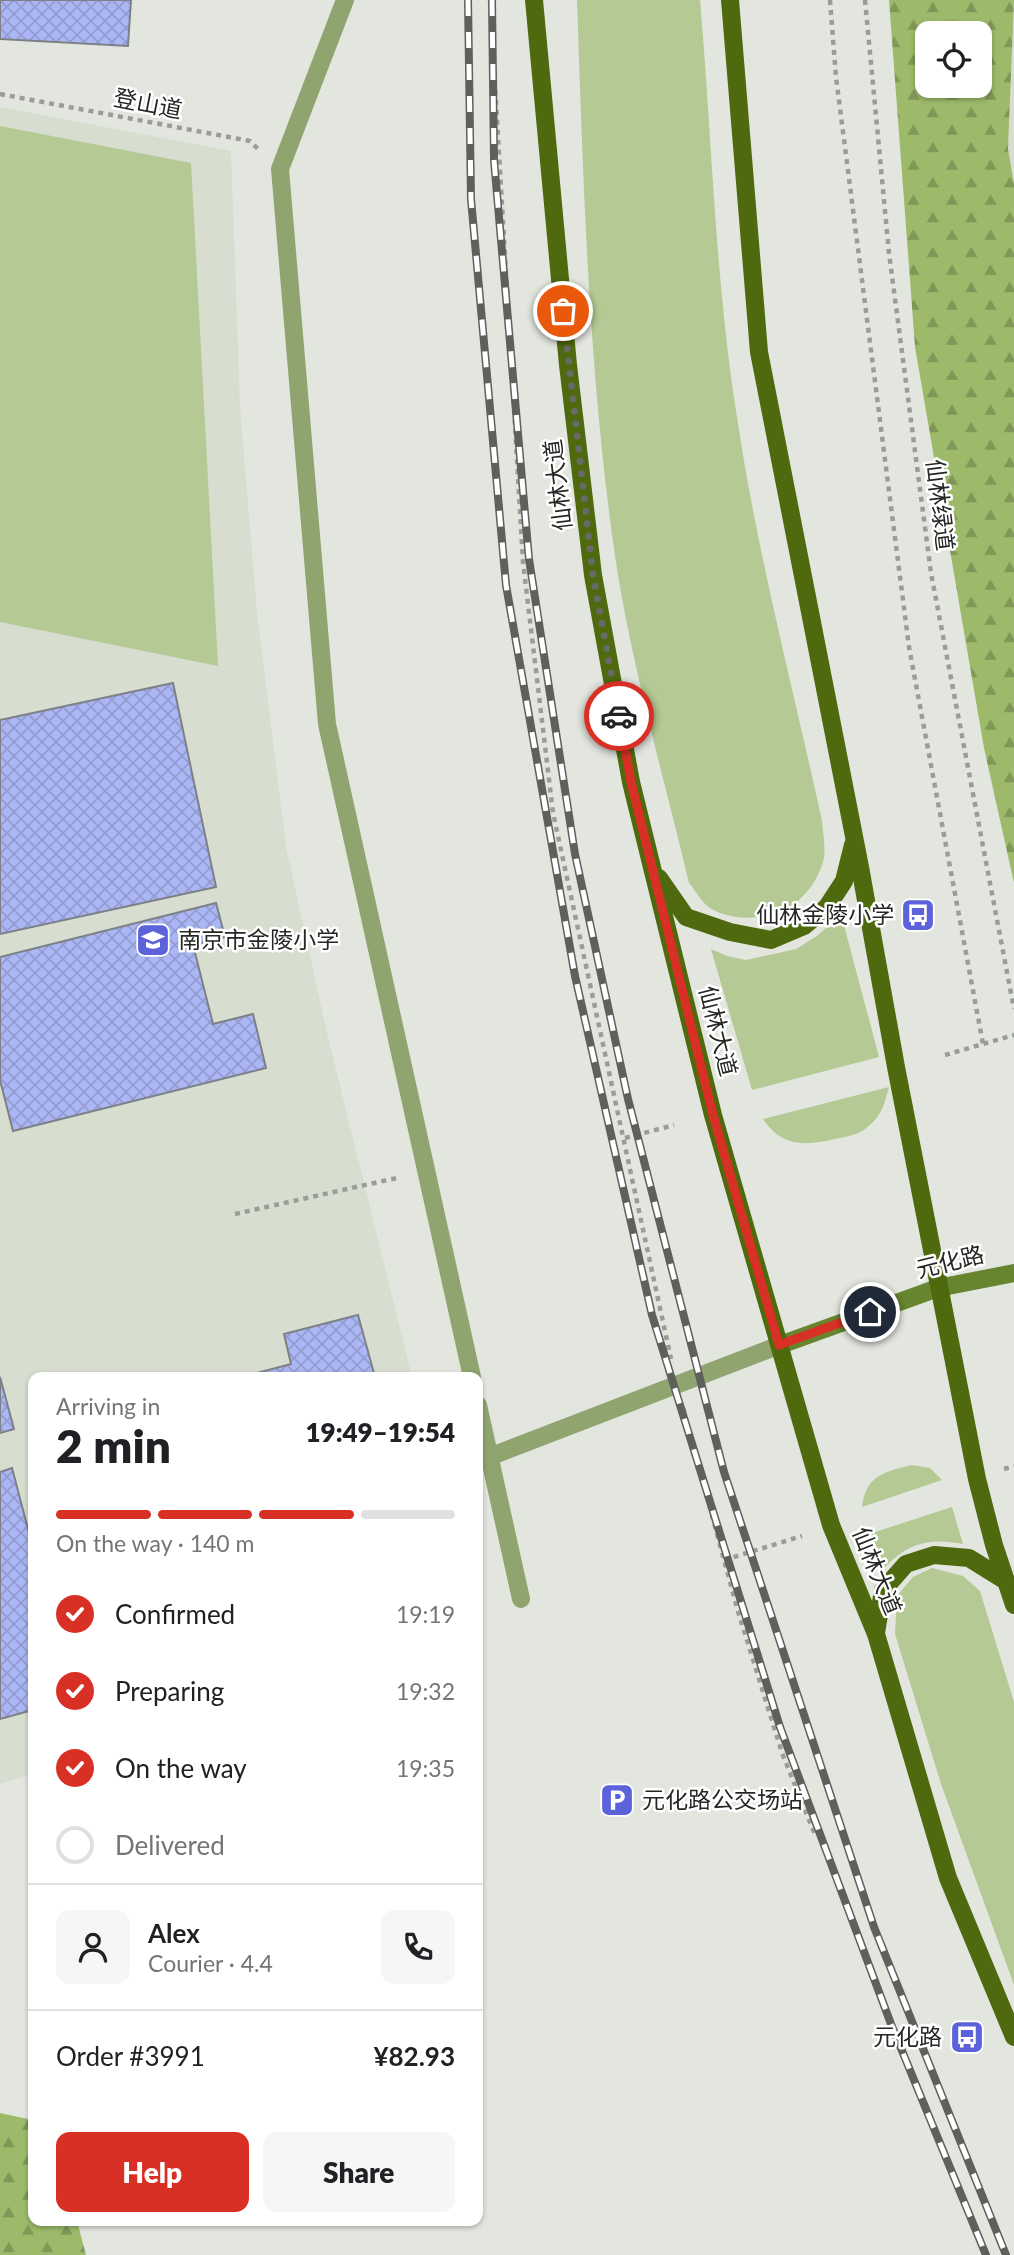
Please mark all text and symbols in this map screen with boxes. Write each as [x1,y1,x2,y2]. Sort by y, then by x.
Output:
map controls [915,21,992,98]
button: locate [915,21,992,98]
street label: 登山道 [112,83,185,123]
pin [533,281,593,341]
icon: bag [544,292,582,330]
street label: 仙林大道 [538,438,577,532]
street label: 仙林绿道 [921,458,960,552]
courier [584,681,654,751]
icon: car [600,697,638,735]
bus stop icon: 仙林金陵小学 [899,896,937,934]
place label: 仙林金陵小学 [756,900,894,928]
school or university icon: 南京市金陵小学 [134,921,172,959]
place label: 南京市金陵小学 [178,925,339,953]
street label: 仙林大道 [694,983,744,1079]
street label: 元化路 [913,1239,987,1283]
pin [840,1282,900,1342]
icon: home [851,1293,889,1331]
text: Arriving in [56,1392,160,1420]
text: 19:49–19:54 [305,1416,455,1448]
text: 2 min [56,1418,171,1473]
street label: 仙林大道 [848,1523,908,1619]
text: On the way · 140 m [56,1529,255,1557]
icon: check [56,1595,94,1633]
text: Confirmed [115,1598,235,1630]
text: 19:19 [396,1600,455,1628]
icon: check [56,1672,94,1710]
text: Preparing [115,1675,224,1707]
text: 19:32 [396,1677,455,1705]
icon: check [56,1749,94,1787]
text: On the way [115,1752,247,1784]
text: 19:35 [396,1754,455,1782]
parking icon: 元化路公交场站 [598,1781,636,1819]
place label: 元化路公交场站 [642,1785,803,1813]
text: Delivered [115,1829,225,1861]
button: person [56,1910,130,1984]
button: phone [381,1910,455,1984]
text: Alex [148,1917,200,1949]
text: Courier · 4.4 [148,1949,273,1977]
bus stop icon: 元化路 [948,2018,986,2056]
place label: 元化路 [873,2022,942,2050]
text: Order #3991 [56,2040,205,2072]
text: ¥82.93 [373,2040,455,2072]
button: Help [56,2132,249,2212]
button: Share [263,2132,455,2212]

